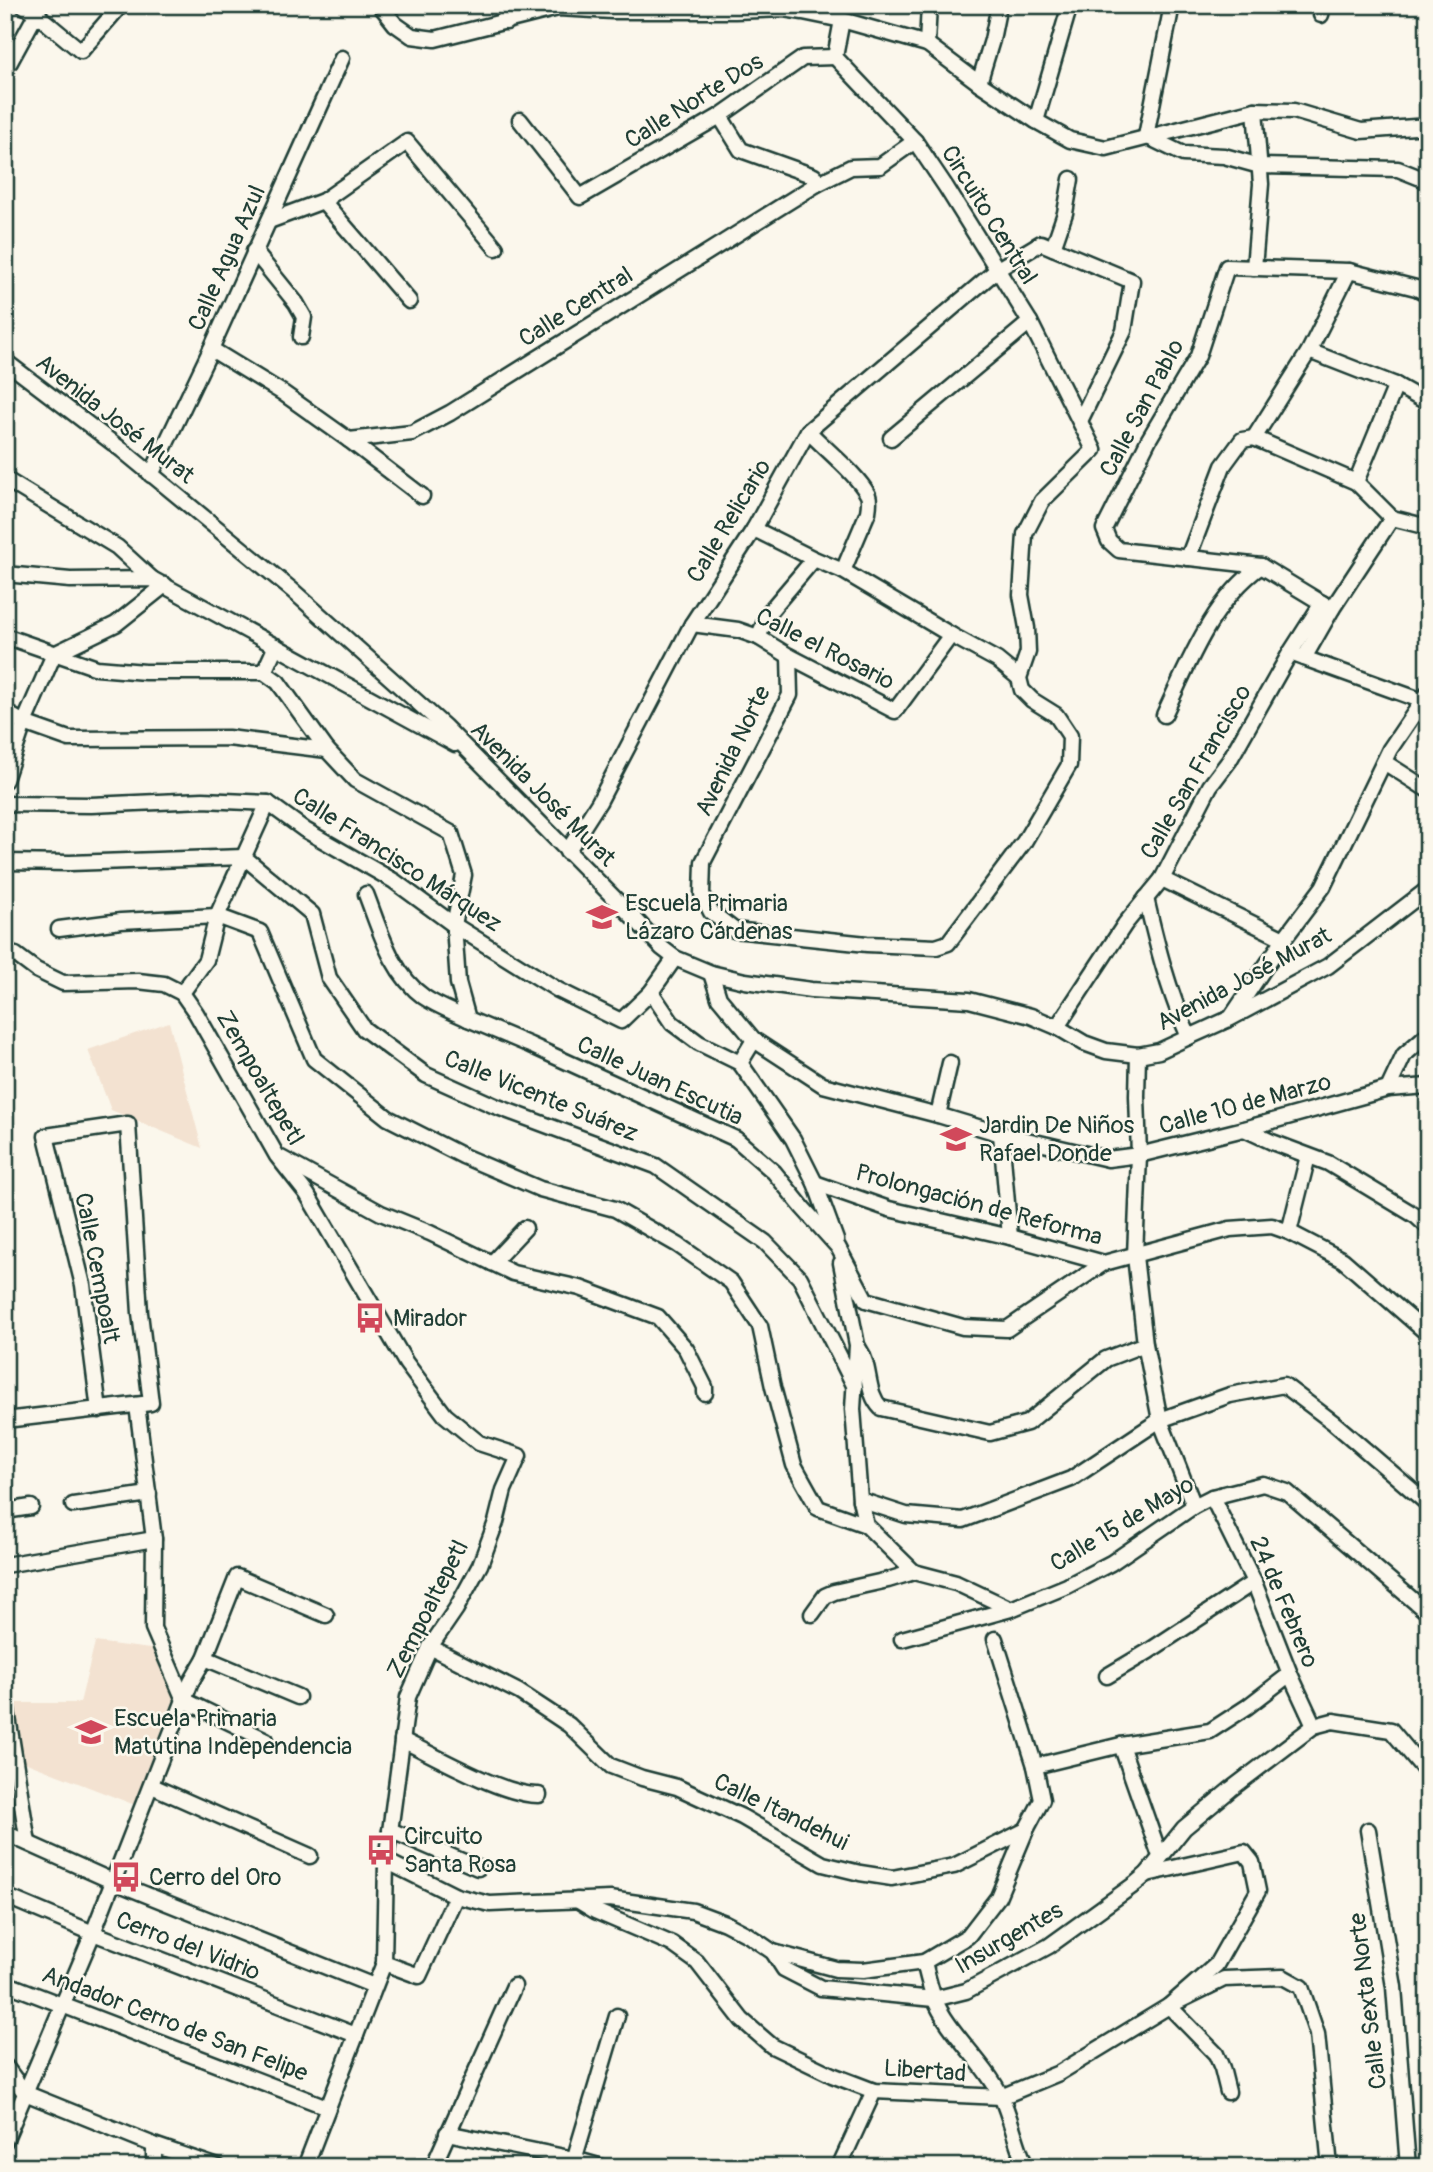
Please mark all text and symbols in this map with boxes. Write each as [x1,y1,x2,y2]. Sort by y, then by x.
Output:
street label: Calle Norte Dos [620,47,769,155]
street label: Circuito Central [935,140,1043,290]
street label: Calle Agua Azul [182,181,272,335]
street label: Calle Central [514,261,638,353]
street label: Calle San Pablo [1094,334,1190,482]
street label: Avenida José Murat [30,348,200,490]
street label: Calle Relicario [681,454,777,588]
street label: Calle el Rosario [751,602,899,696]
street label: Calle San Francisco [1134,679,1258,865]
street label: Avenida Norte [689,681,777,821]
street label: Avenida José Murat [464,715,622,873]
street label: Calle Francisco Márquez [287,781,507,939]
place label: Escuela Primaria Lázaro Cárdenas [625,889,793,946]
school or university icon: Escuela Primaria Lázaro Cárdenas [585,900,619,934]
street label: Avenida José Murat [1152,921,1336,1037]
street label: Zempoaltepetl [210,1006,310,1150]
street label: Calle Juan Escutia [572,1030,748,1132]
street label: Calle Vicente Suárez [440,1044,642,1148]
street label: Calle 10 de Marzo [1156,1067,1334,1141]
place label: Jardin De Niños Rafael Donde [979,1111,1135,1168]
school or university icon: Jardin De Niños Rafael Donde [939,1122,973,1156]
street label: Prolongación de Reforma [852,1158,1106,1252]
street label: Calle Cempoalt [68,1190,126,1346]
bus stop icon: Mirador [353,1301,387,1335]
place label: Mirador [393,1304,467,1333]
street label: Calle 15 de Mayo [1045,1470,1199,1578]
street label: 24 de Febrero [1243,1532,1325,1672]
street label: Zempoaltepetl [381,1535,475,1683]
place label: Escuela Primaria Matutina Independencia [114,1704,352,1761]
school or university icon: Escuela Primaria Matutina Independencia [74,1715,108,1749]
street label: Calle Itandehui [709,1767,853,1857]
place label: Circuito Santa Rosa [404,1822,517,1879]
bus stop icon: Circuito Santa Rosa [364,1833,398,1867]
bus stop icon: Cerro del Oro [109,1860,143,1894]
place label: Cerro del Oro [149,1863,281,1892]
street label: Insurgentes [950,1895,1068,1980]
street label: Cerro del Vidrio [112,1905,264,1987]
street label: Calle Sexta Norte [1343,1911,1393,2091]
street label: Andador Cerro de San Felipe [38,1960,312,2088]
street label: Libertad [883,2054,967,2088]

